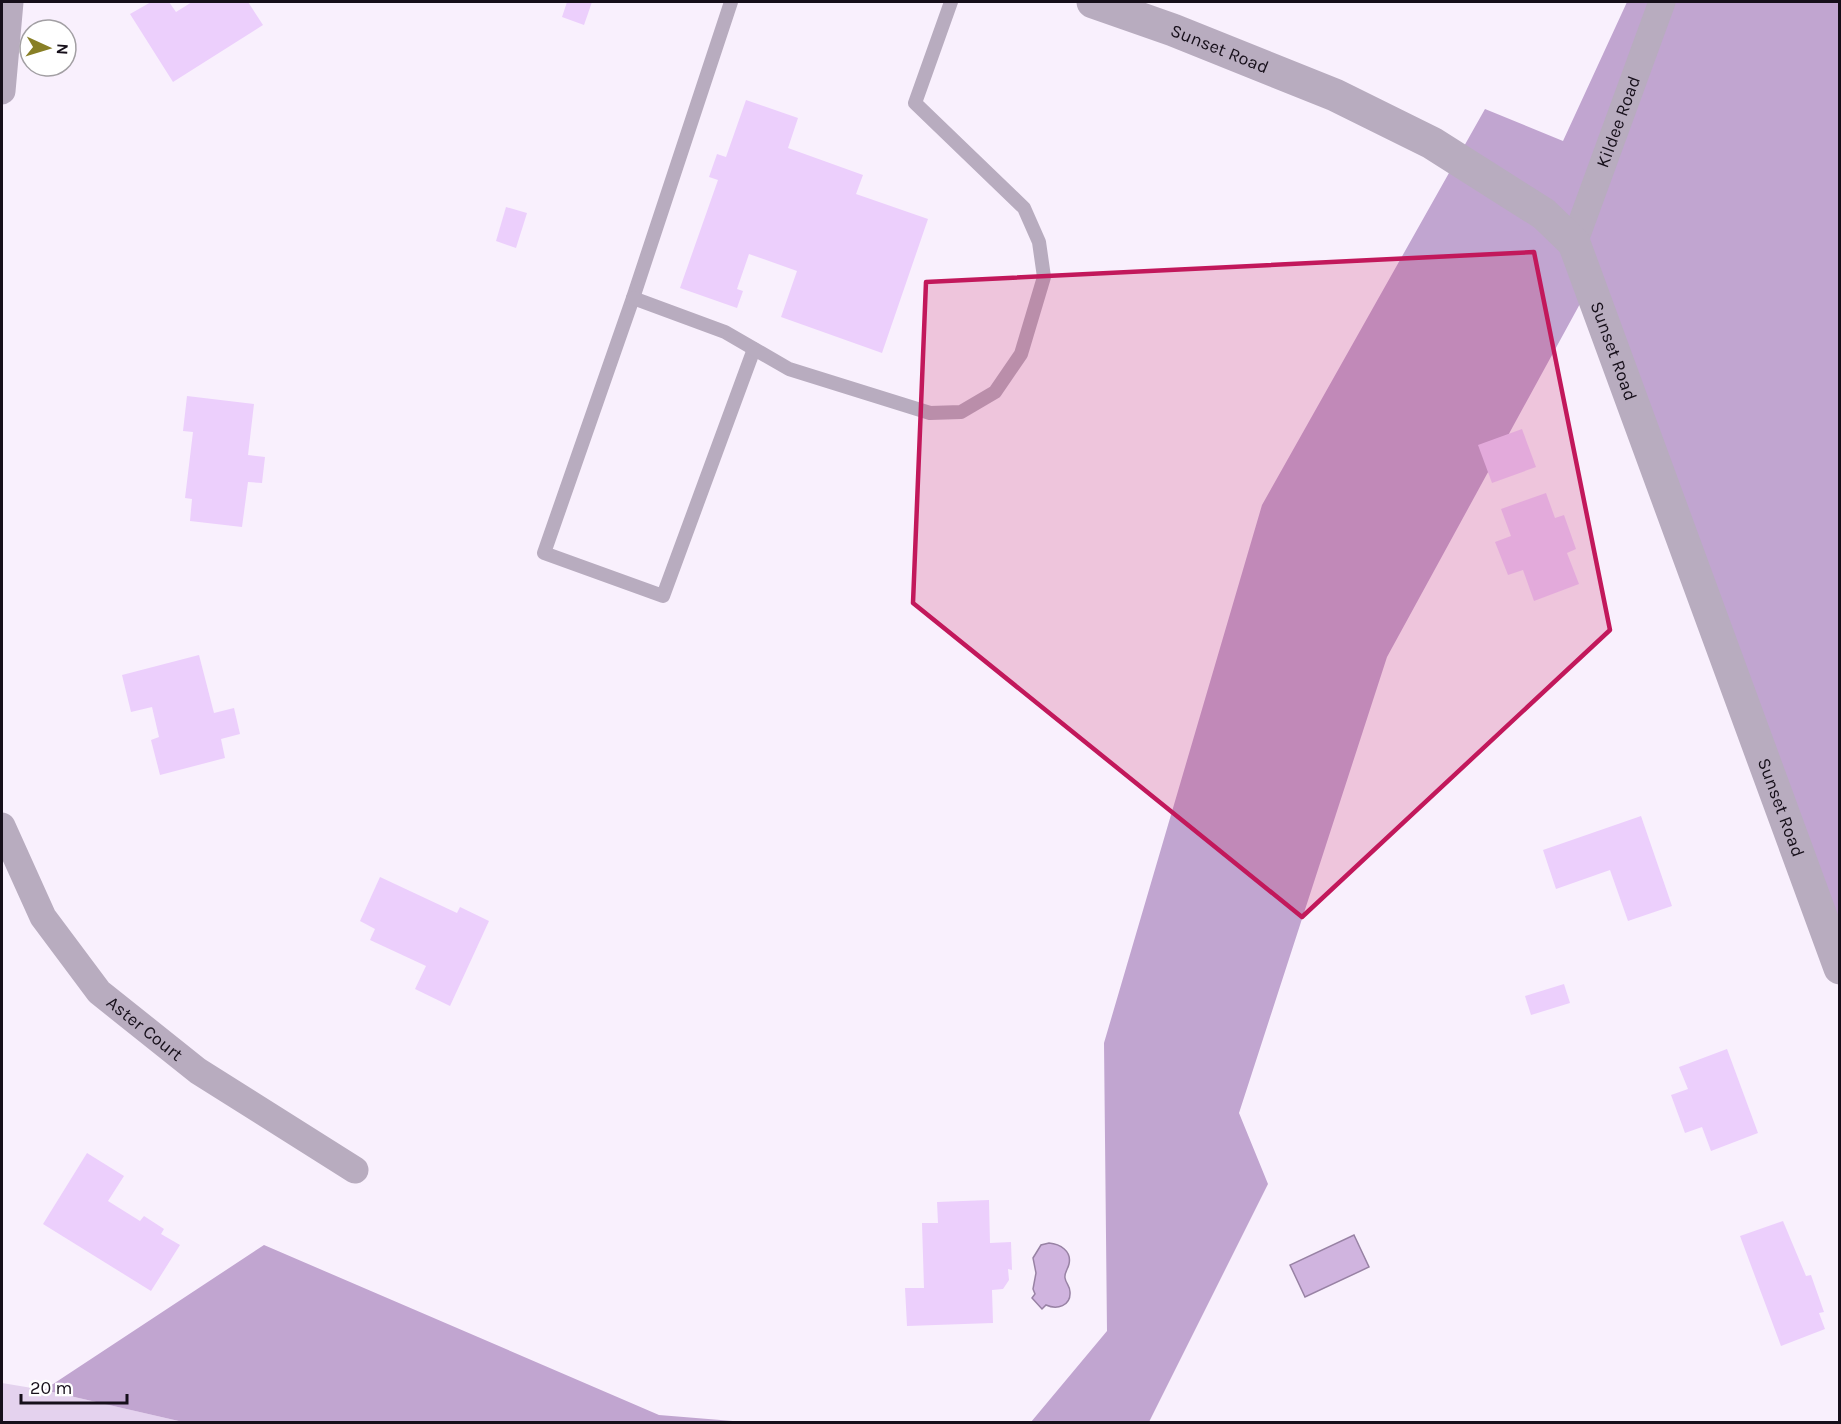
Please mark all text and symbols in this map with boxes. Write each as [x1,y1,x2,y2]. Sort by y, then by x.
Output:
north arrow [18,18,78,78]
street label: Sunset Road [1167,19,1272,78]
text: N [53,43,72,55]
street label: Kildee Road [1591,73,1645,171]
street label: Sunset Road [1585,299,1642,404]
street label: Sunset Road [1753,755,1809,860]
street label: Aster Court [102,991,188,1066]
scale bar [21,1367,128,1405]
text: 20 m [30,1377,72,1399]

